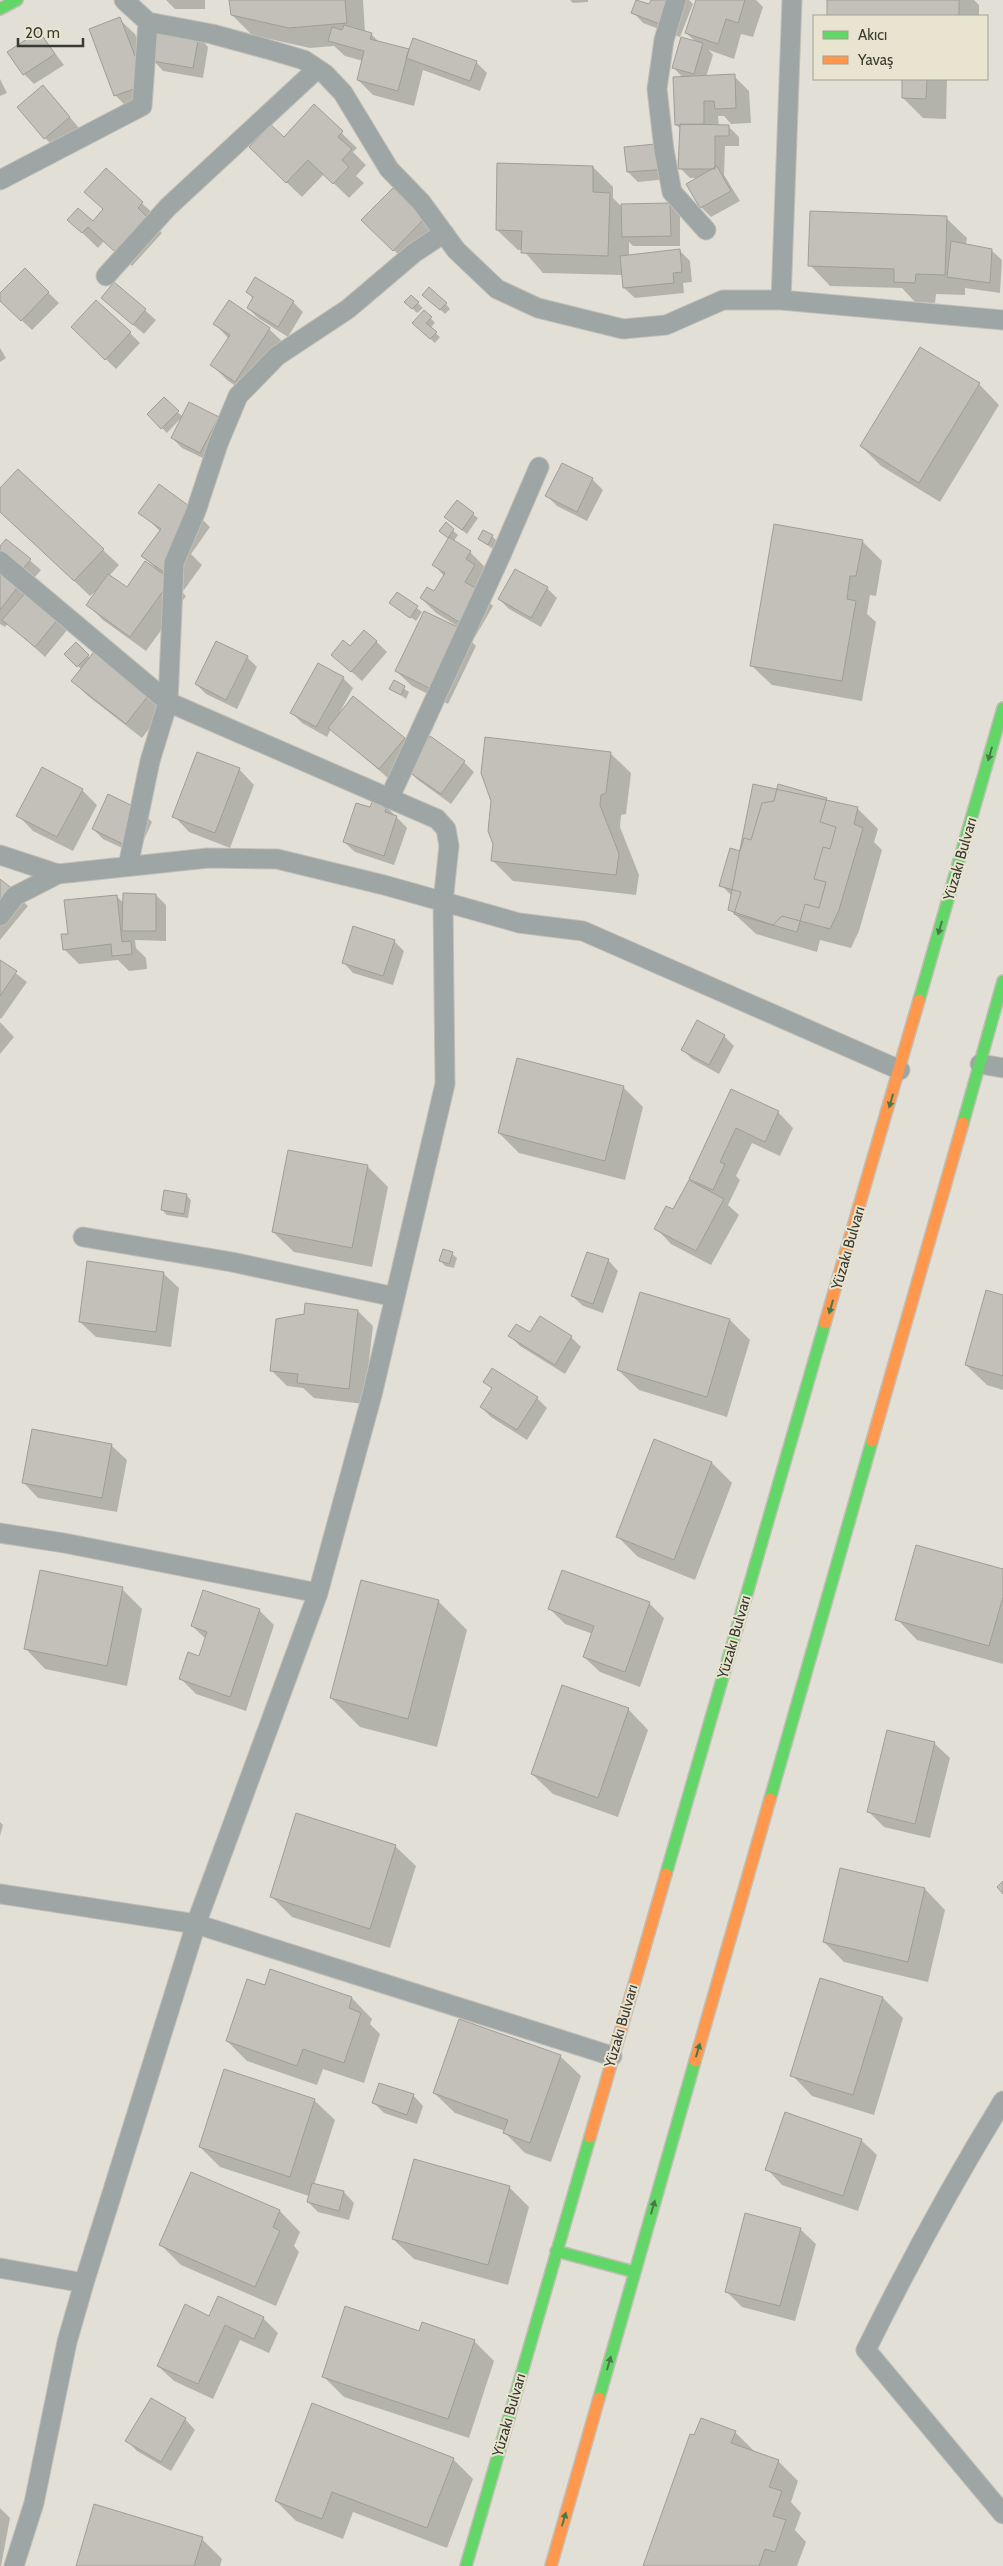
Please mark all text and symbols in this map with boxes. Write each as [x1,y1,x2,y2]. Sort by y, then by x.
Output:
scale bar [18,15,82,47]
legend [813,15,988,80]
text: 20 m [25,24,60,42]
text: Akıcı [858,26,887,44]
text: Yavaş [857,51,893,69]
one-way arrow [985,747,993,762]
street label: Yüzakı Bulvarı [939,815,980,904]
one-way arrow [936,920,944,935]
one-way arrow [886,1093,894,1108]
street label: Yüzakı Bulvarı [827,1204,868,1293]
one-way arrow [826,1300,834,1315]
street label: Yüzakı Bulvarı [713,1593,754,1682]
street label: Yüzakı Bulvarı [600,1982,641,2071]
one-way arrow [694,2043,702,2058]
one-way arrow [650,2199,658,2214]
one-way arrow [605,2355,613,2370]
street label: Yüzakı Bulvarı [488,2371,529,2460]
one-way arrow [561,2512,569,2527]

